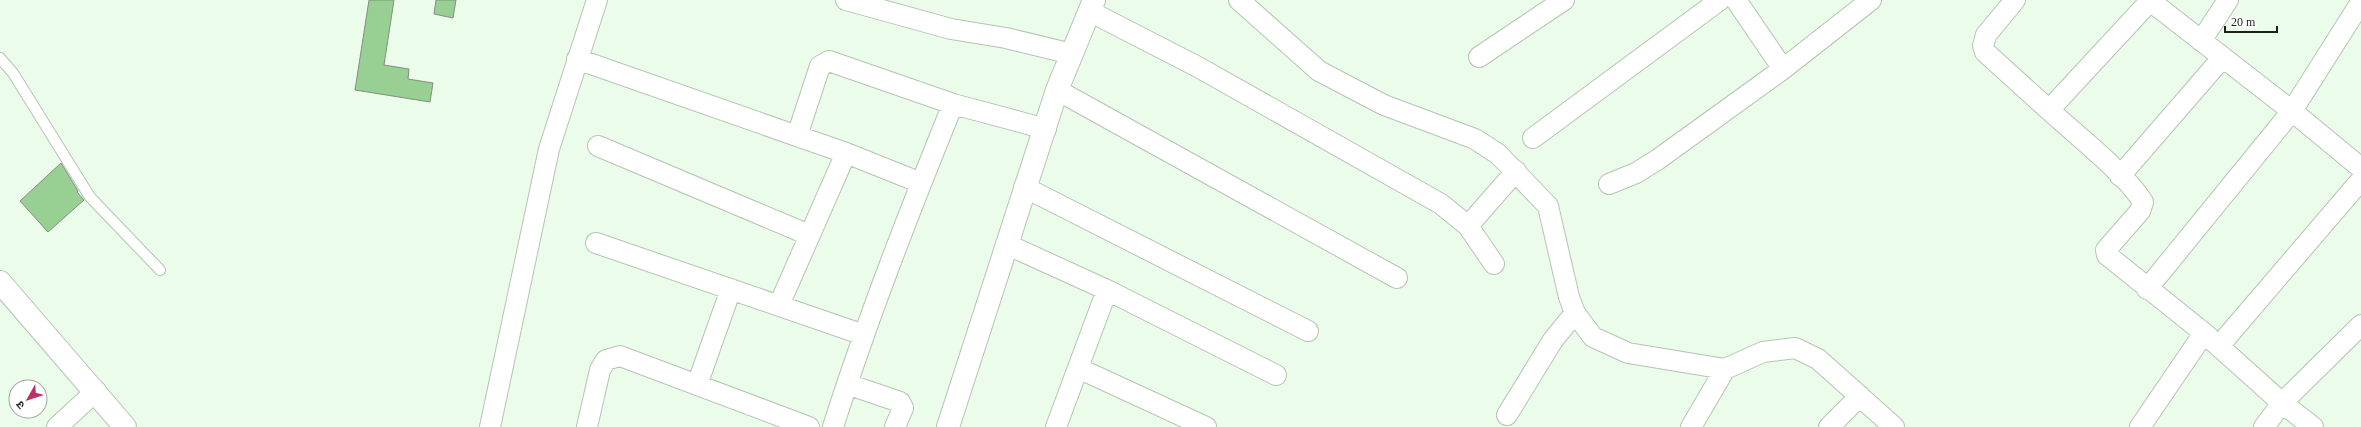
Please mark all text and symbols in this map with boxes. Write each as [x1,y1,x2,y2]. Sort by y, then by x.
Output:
scale bar [2225,8,2277,34]
text: 20 m [2231,15,2256,29]
north arrow [8,379,48,419]
text: उ [13,399,27,412]

